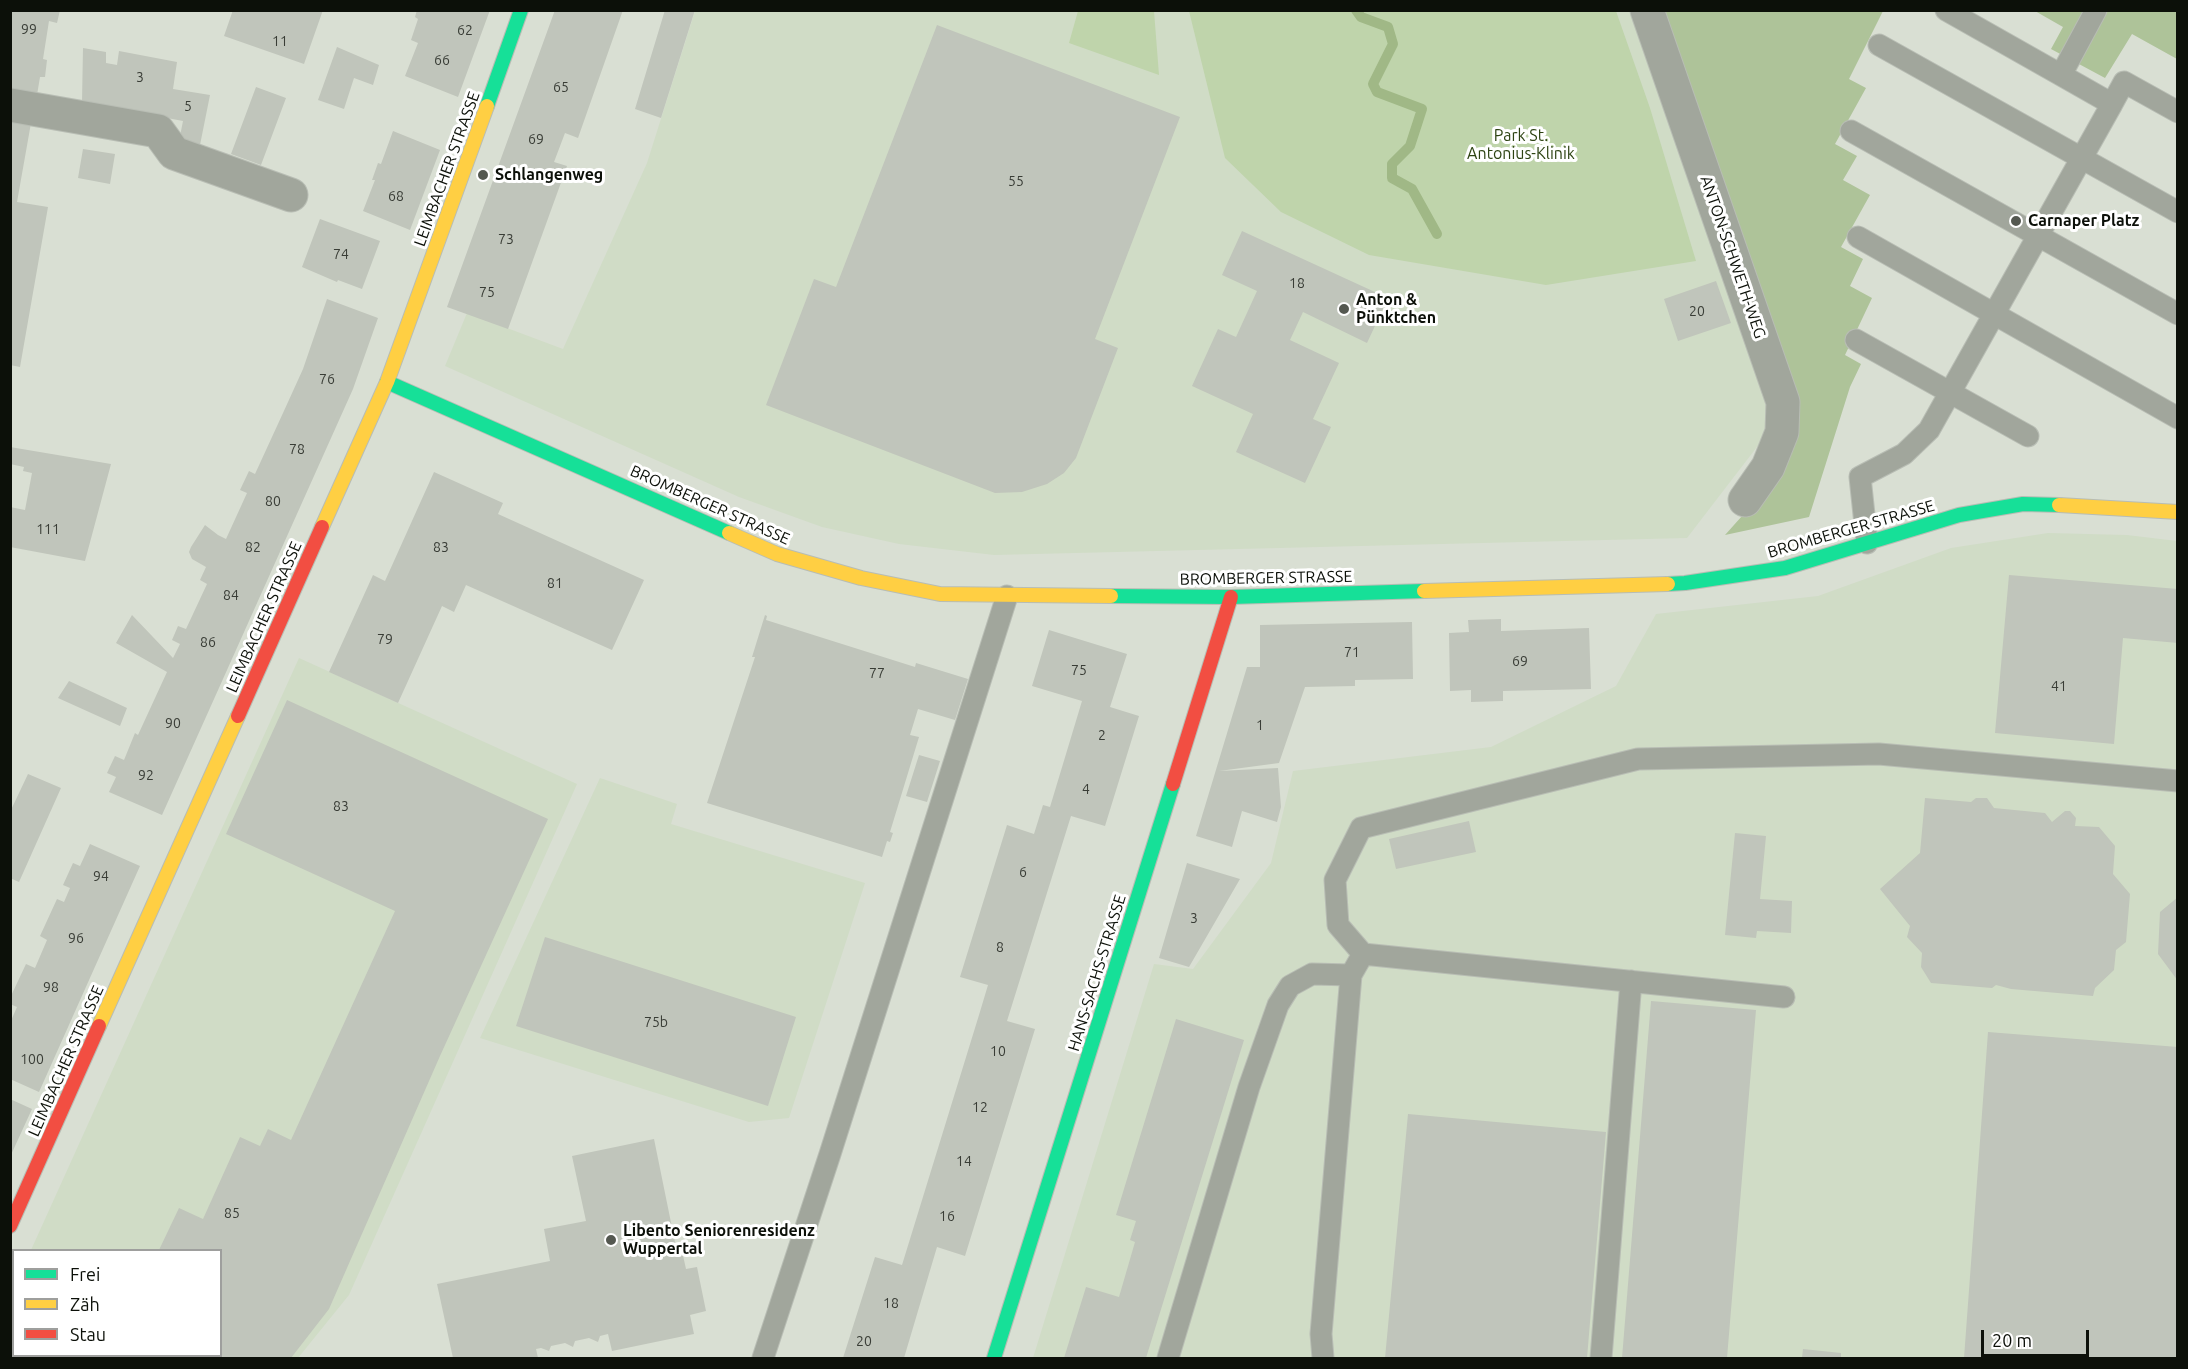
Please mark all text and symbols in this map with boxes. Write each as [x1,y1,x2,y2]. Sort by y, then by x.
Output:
house number: 99 [21,21,37,37]
house number: 62 [457,22,473,38]
house number: 11 [272,33,288,49]
house number: 66 [434,52,450,68]
house number: 3 [136,69,144,85]
house number: 65 [553,79,569,95]
street label: LEIMBACHER STRASSE [410,89,484,249]
house number: 5 [184,98,192,114]
park label: Park St. Antonius-Klinik [1467,126,1575,164]
house number: 69 [528,131,544,147]
place label: Schlangenweg [495,165,603,185]
marker: Schlangenweg [476,168,490,182]
house number: 55 [1008,173,1024,189]
street label: ANTON-SCHWETH-WEG [1696,173,1770,341]
house number: 68 [388,188,404,204]
place label: Carnaper Platz [2028,211,2139,231]
marker: Carnaper Platz [2009,214,2023,228]
house number: 73 [498,231,514,247]
house number: 74 [333,246,349,262]
house number: 18 [1289,275,1305,291]
house number: 75 [479,284,495,300]
place label: Anton & Pünktchen [1356,290,1436,328]
marker: Anton & Pünktchen [1337,302,1351,316]
house number: 20 [1689,303,1705,319]
house number: 76 [319,371,335,387]
house number: 78 [289,441,305,457]
street label: BROMBERGER STRASSE [627,461,793,549]
house number: 80 [265,493,281,509]
street label: BROMBERGER STRASSE [1765,496,1937,562]
house number: 111 [36,521,60,537]
street label: LEIMBACHER STRASSE [222,539,306,695]
house number: 82 [245,539,261,555]
house number: 83 [433,539,449,555]
street label: BROMBERGER STRASSE [1179,567,1353,589]
house number: 81 [547,575,563,591]
house number: 84 [223,587,239,603]
house number: 79 [377,631,393,647]
house number: 86 [200,634,216,650]
house number: 71 [1344,644,1360,660]
house number: 69 [1512,653,1528,669]
house number: 75 [1071,662,1087,678]
house number: 77 [869,665,885,681]
house number: 41 [2051,678,2067,694]
house number: 90 [165,715,181,731]
house number: 1 [1256,717,1264,733]
house number: 2 [1098,727,1106,743]
house number: 92 [138,767,154,783]
house number: 4 [1082,781,1090,797]
house number: 83 [333,798,349,814]
house number: 6 [1019,864,1027,880]
house number: 94 [93,868,109,884]
street label: HANS-SACHS-STRASSE [1064,892,1130,1054]
house number: 3 [1190,910,1198,926]
house number: 96 [68,930,84,946]
house number: 8 [996,939,1004,955]
house number: 98 [43,979,59,995]
street label: LEIMBACHER STRASSE [24,983,108,1139]
house number: 75b [644,1014,668,1030]
house number: 10 [990,1043,1006,1059]
house number: 100 [20,1051,44,1067]
house number: 12 [972,1099,988,1115]
house number: 14 [956,1153,972,1169]
house number: 85 [224,1205,240,1221]
house number: 16 [939,1208,955,1224]
place label: Libento Seniorenresidenz Wuppertal [623,1221,815,1259]
marker: Libento Seniorenresidenz Wuppertal [604,1233,618,1247]
legend [12,1249,222,1357]
text: Frei [70,1264,100,1284]
text: Zäh [70,1294,100,1314]
house number: 18 [883,1295,899,1311]
scale bar [1984,1318,2092,1356]
text: Stau [70,1324,106,1344]
text: 20 m [1992,1330,2032,1350]
house number: 20 [856,1333,872,1349]

